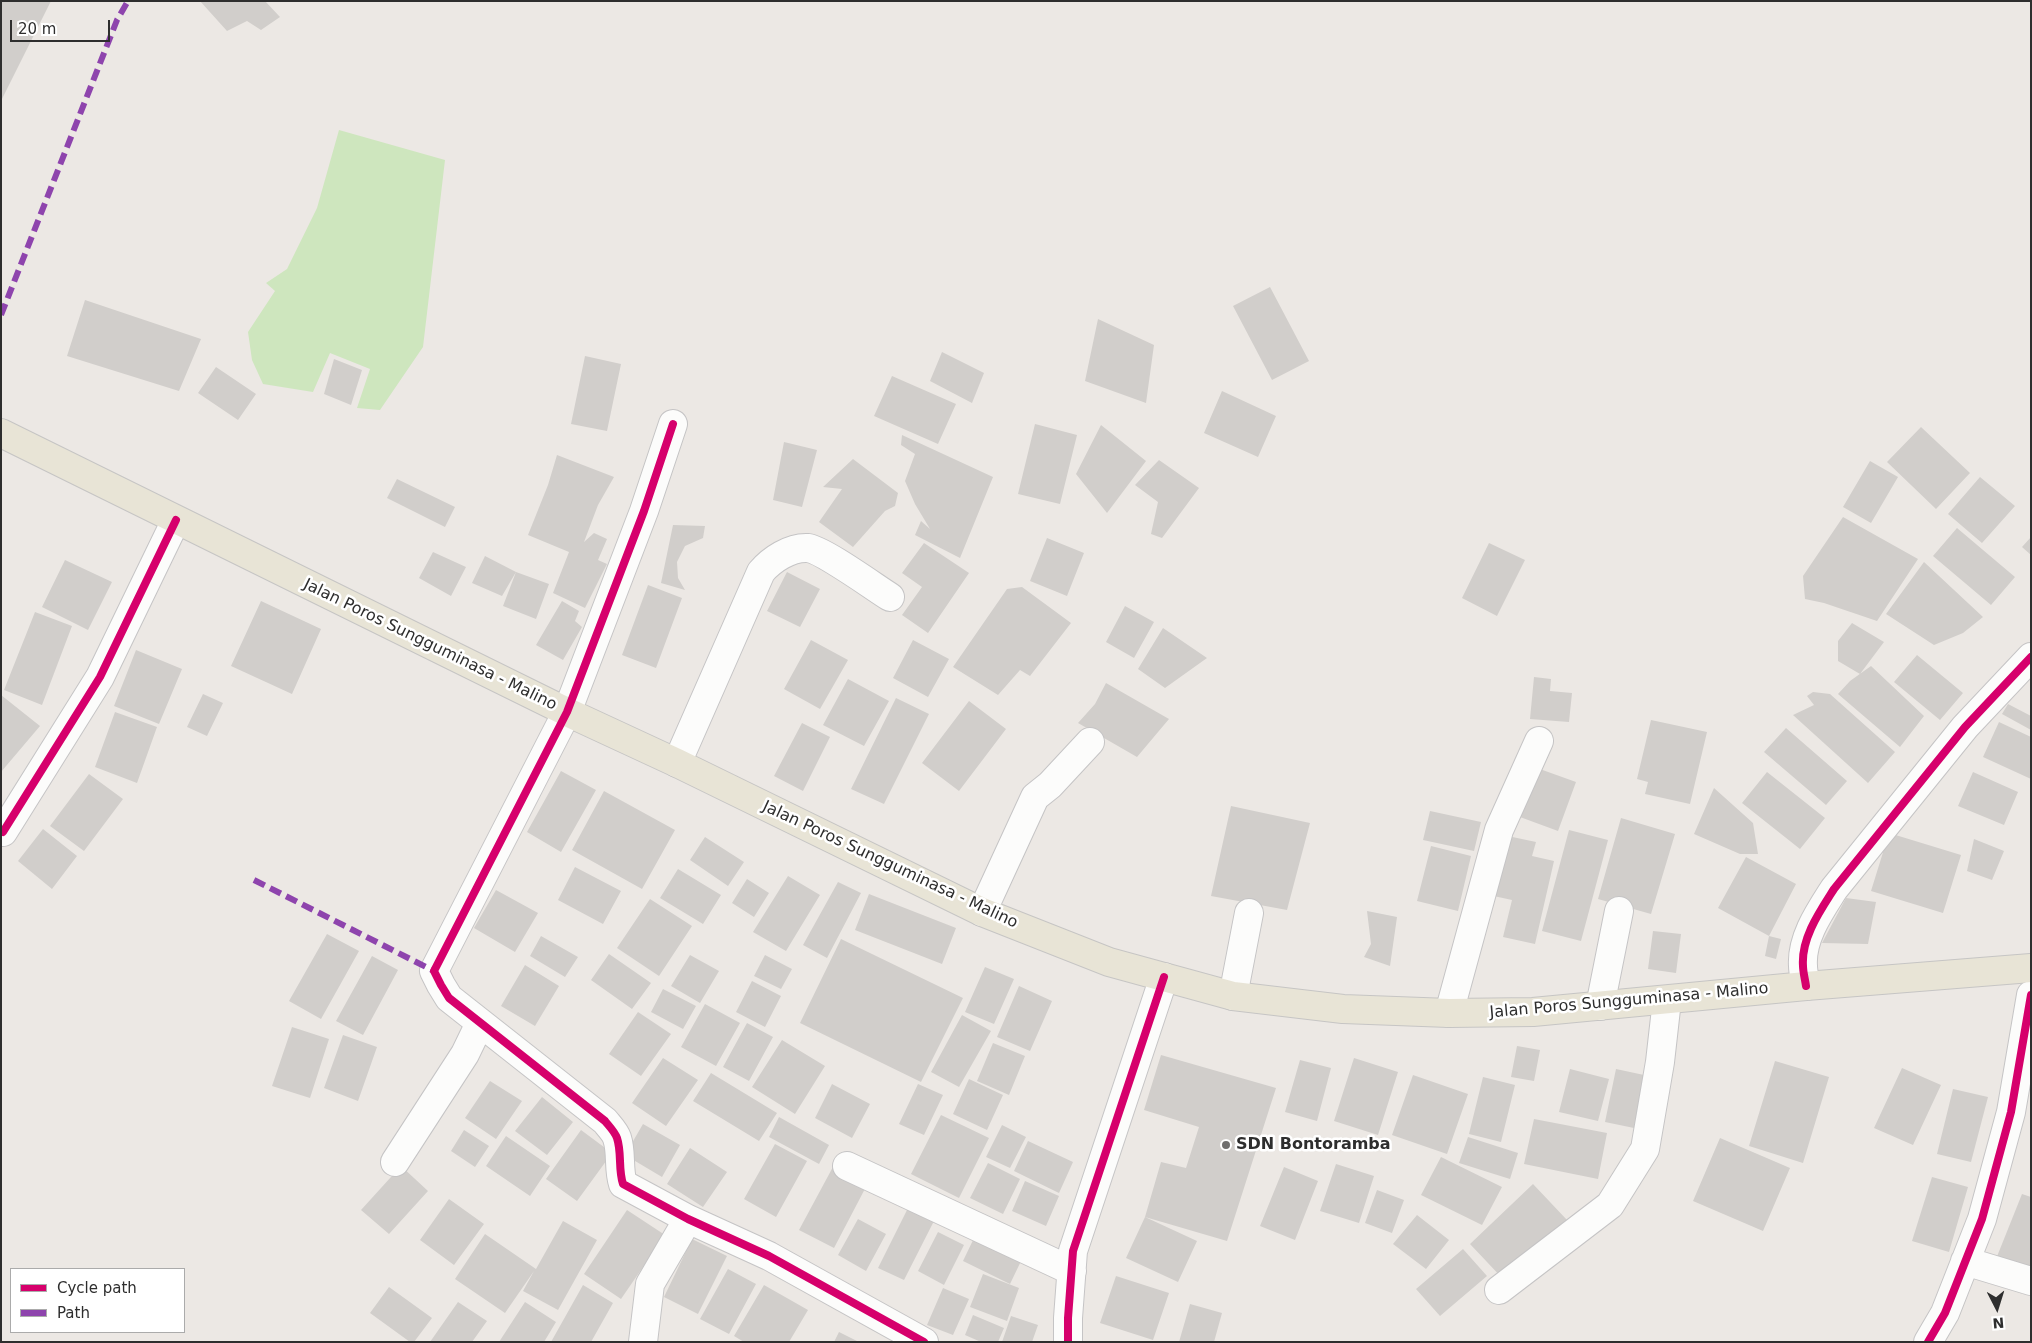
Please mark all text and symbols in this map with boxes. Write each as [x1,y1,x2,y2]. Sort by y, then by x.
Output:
scale bar [12,10,112,42]
text: 20 m [18,20,56,38]
street label: Jalan Poros Sungguminasa - Malino [300,575,560,715]
street label: Jalan Poros Sungguminasa - Malino [759,797,1021,933]
street label: Jalan Poros Sungguminasa - Malino [1489,979,1769,1023]
place label: SDN Bontoramba [1236,1135,1391,1155]
marker: SDN Bontoramba [1220,1139,1232,1151]
legend [10,1268,185,1333]
text: Cycle path [57,1279,137,1297]
north arrow [1972,1283,2022,1333]
text: Path [57,1304,90,1322]
text: N [1992,1314,2005,1331]

